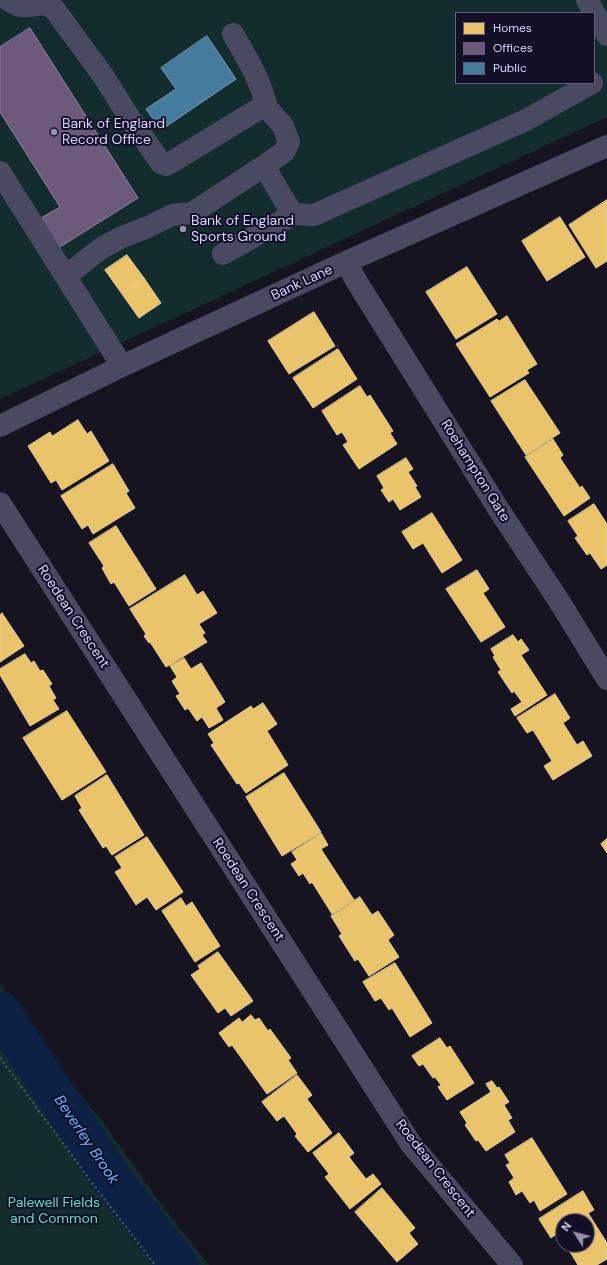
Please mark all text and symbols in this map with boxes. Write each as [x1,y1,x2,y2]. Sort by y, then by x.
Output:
legend [455,12,595,84]
text: Homes [493,20,532,36]
text: Offices [493,40,533,56]
text: Public [493,60,527,76]
place label: Bank of England Record Office [62,116,165,148]
marker: Bank of England Record Office [49,127,59,137]
place label: Bank of England Sports Ground [191,213,294,246]
marker: Bank of England Sports Ground [178,224,188,234]
street label: Bank Lane [269,261,335,305]
street label: Roehampton Gate [437,417,513,525]
street label: Roedean Crescent [33,562,113,672]
street label: Roedean Crescent [208,835,288,945]
water label: Beverley Brook [50,1092,122,1188]
street label: Roedean Crescent [392,1117,478,1221]
park label: Palewell Fields and Common [8,1195,100,1228]
north arrow [555,1213,595,1253]
text: N [558,1219,574,1234]

